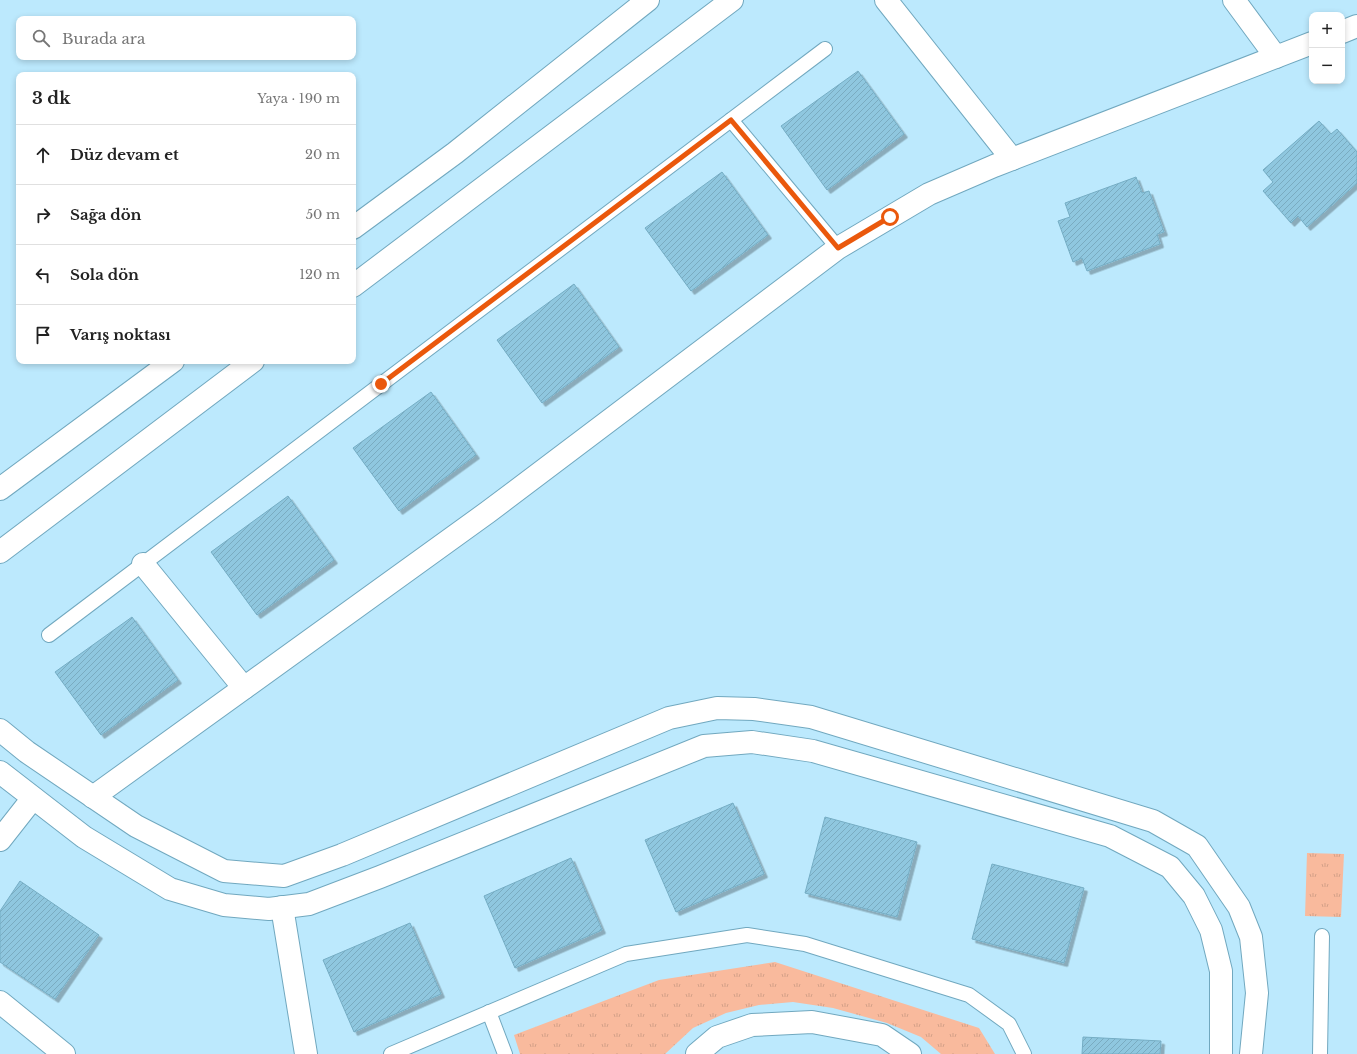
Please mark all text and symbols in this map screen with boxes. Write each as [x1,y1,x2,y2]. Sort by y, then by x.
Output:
map controls [1309,12,1345,84]
button: + [1309,12,1345,48]
search box [16,16,356,60]
icon: search [30,27,52,49]
text: Burada ara [62,29,145,48]
button: − [1309,48,1345,84]
text: 3 dk [32,88,70,109]
text: Yaya · 190 m [257,90,340,107]
icon: ahead [32,144,54,166]
text: Düz devam et [70,145,179,164]
text: 20 m [305,146,340,163]
icon: right [32,204,54,226]
text: Sağa dön [70,205,142,224]
text: 50 m [306,206,340,223]
route start [881,208,899,226]
icon: left [32,264,54,286]
text: Sola dön [70,265,139,284]
text: 120 m [299,266,340,283]
icon: arrive [32,324,54,346]
text: Varış noktası [70,325,171,344]
route end [372,375,390,393]

